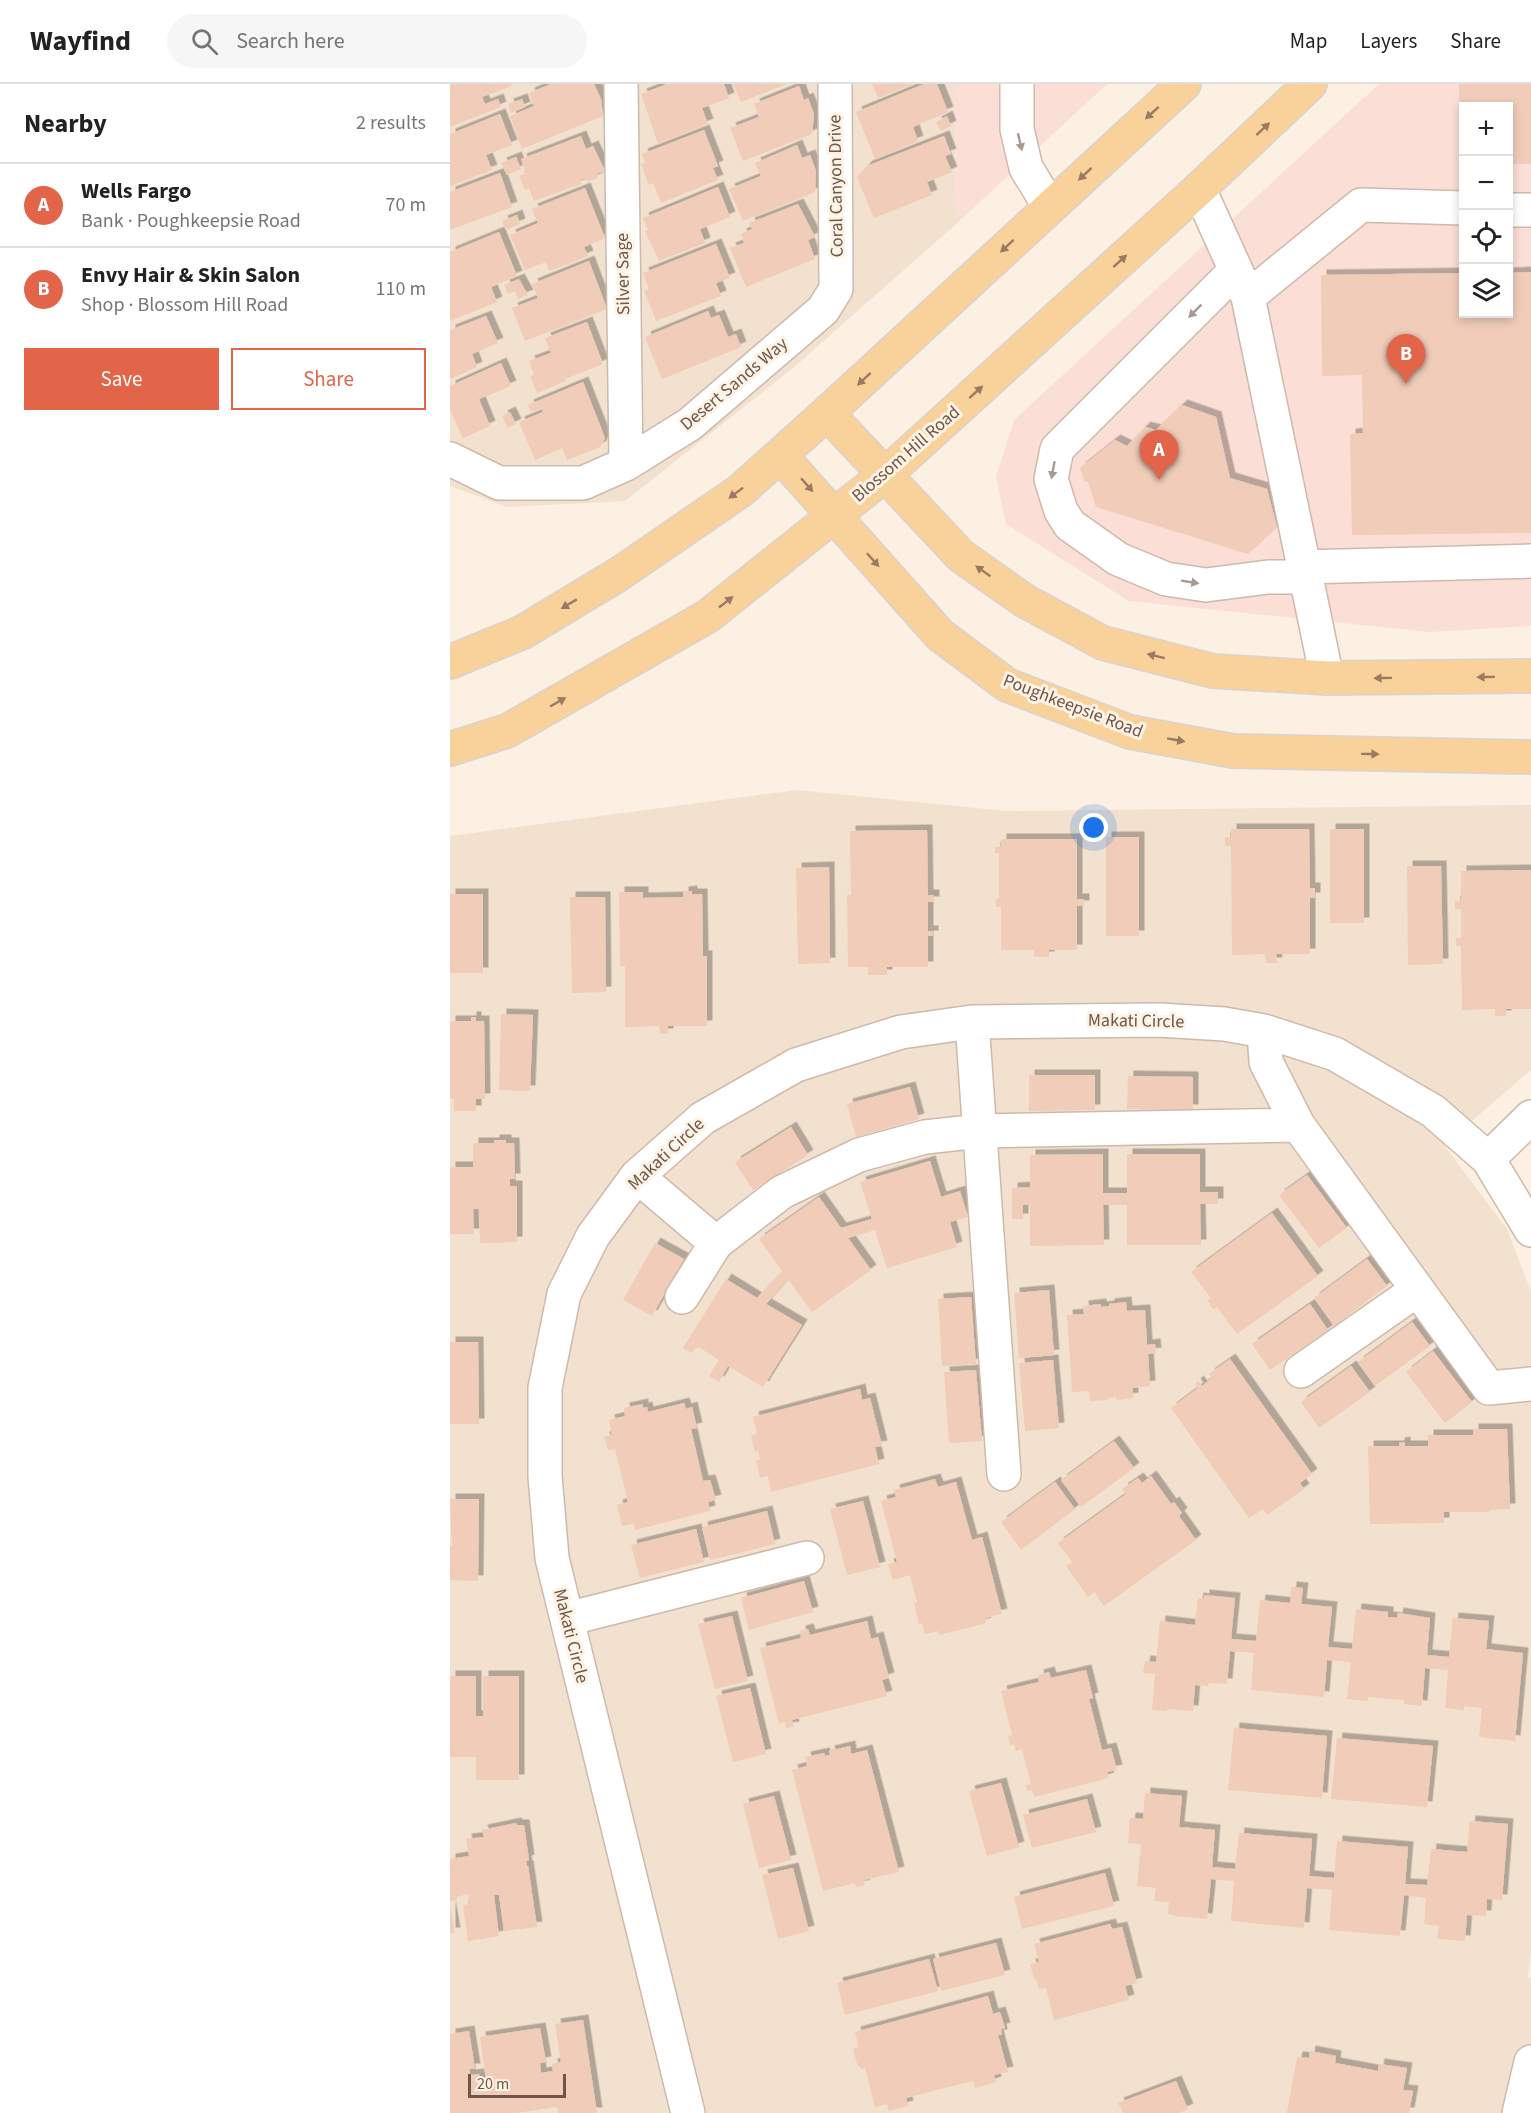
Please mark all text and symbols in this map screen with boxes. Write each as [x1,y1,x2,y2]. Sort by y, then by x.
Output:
search box [167,14,587,68]
text: Wayfind [30,21,131,61]
icon: search [188,25,221,58]
text: Search here [236,25,345,57]
text: Map [1290,26,1327,56]
text: Layers [1360,26,1417,56]
text: Share [1450,26,1501,56]
map controls [1459,102,1513,318]
button: + [1459,102,1513,156]
text: Nearby [24,105,107,142]
one-way arrow [1145,106,1160,119]
text: 2 results [356,109,426,137]
street label: Coral Canyon Drive [822,114,850,258]
one-way arrow [1255,123,1270,136]
one-way arrow [1016,133,1025,152]
button: − [1459,156,1513,210]
one-way arrow [1078,167,1092,181]
text: Wells Fargo [81,175,191,207]
text: A [38,191,49,219]
text: 70 m [386,191,426,219]
text: Bank · Poughkeepsie Road [81,207,301,235]
button: locate [1459,210,1513,264]
street label: Silver Sage [610,233,636,315]
one-way arrow [1000,239,1014,253]
one-way arrow [1112,255,1127,268]
text: Envy Hair & Skin Salon [81,259,300,291]
button: layers [1459,264,1513,318]
text: B [37,275,50,303]
text: 110 m [376,275,426,303]
text: Shop · Blossom Hill Road [81,291,288,319]
one-way arrow [1188,304,1202,318]
street label: Desert Sands Way [675,331,794,436]
pin: B [1386,334,1426,384]
button: Save [24,348,219,410]
button: Share [231,348,426,410]
one-way arrow [857,372,872,385]
one-way arrow [968,386,982,400]
street label: Blossom Hill Road [847,400,965,508]
pin: A [1140,430,1178,480]
one-way arrow [1048,460,1057,479]
one-way arrow [800,478,814,493]
one-way arrow [728,487,744,499]
one-way arrow [866,552,879,567]
one-way arrow [975,565,991,577]
one-way arrow [1181,578,1200,587]
one-way arrow [718,597,733,609]
one-way arrow [561,598,577,609]
one-way arrow [1147,651,1165,661]
street label: Poughkeepsie Road [1000,668,1146,744]
one-way arrow [1477,672,1496,682]
one-way arrow [1373,673,1392,683]
one-way arrow [550,696,566,707]
one-way arrow [1167,736,1186,745]
one-way arrow [1361,749,1380,758]
your location [1079,813,1108,842]
street label: Makati Circle [1088,1008,1184,1034]
street label: Makati Circle [622,1112,710,1196]
street label: Makati Circle [547,1586,595,1686]
scale bar [468,2071,566,2098]
text: 20 m [477,2073,509,2095]

